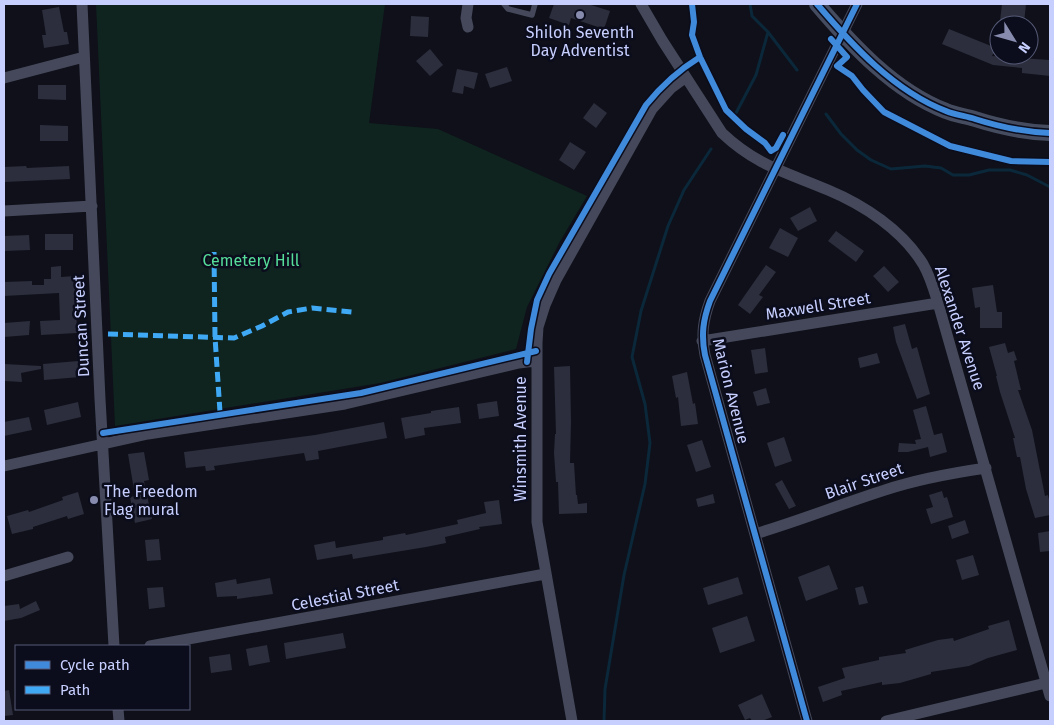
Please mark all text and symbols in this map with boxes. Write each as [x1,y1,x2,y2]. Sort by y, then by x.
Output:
marker: Shiloh Seventh Day Adventist [574,9,586,21]
north arrow [989,15,1039,65]
place label: Shiloh Seventh Day Adventist [526,23,634,60]
text: N [1014,39,1034,56]
park label: Cemetery Hill [202,251,300,270]
street label: Alexander Avenue [931,263,989,393]
street label: Duncan Street [69,274,93,378]
street label: Maxwell Street [764,288,872,324]
street label: Marion Avenue [709,336,753,446]
street label: Winsmith Avenue [511,376,530,502]
street label: Blair Street [822,459,906,503]
place label: The Freedom Flag mural [104,482,198,519]
marker: The Freedom Flag mural [88,494,100,506]
street label: Celestial Street [290,575,401,615]
legend [15,645,190,710]
text: Cycle path [60,656,130,674]
text: Path [60,681,90,699]

